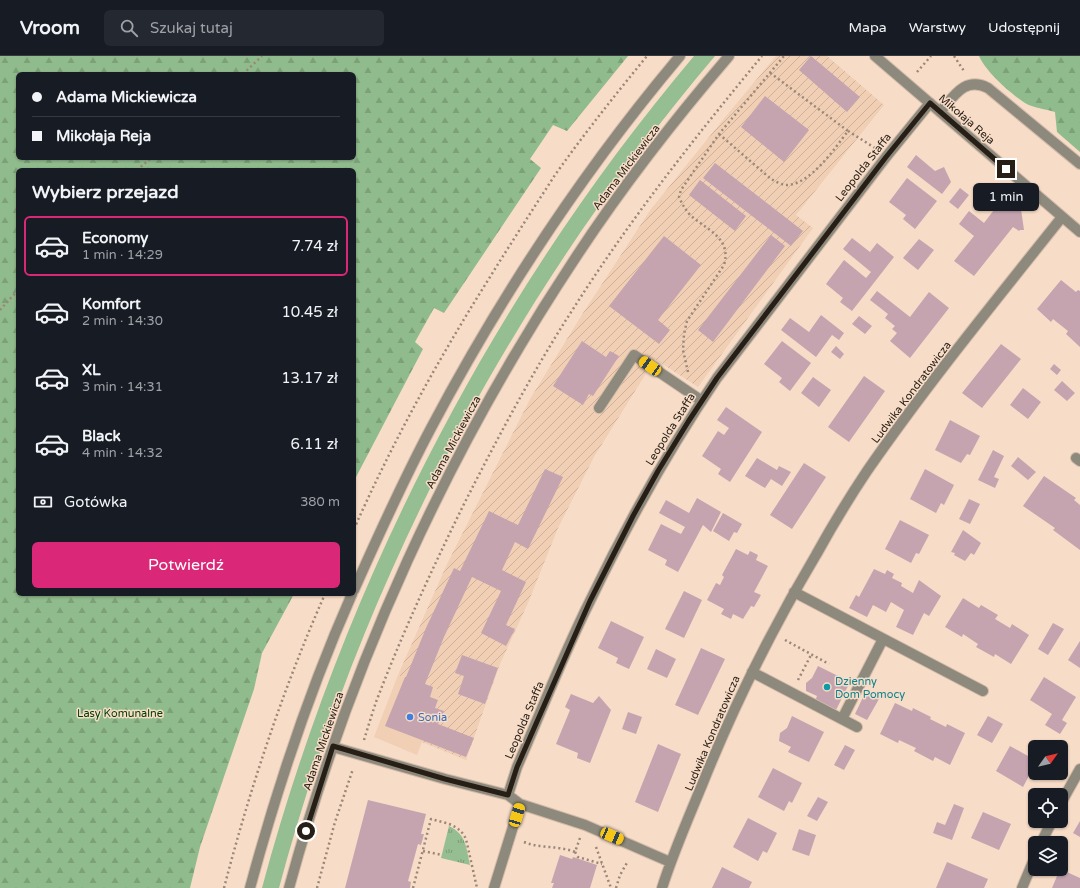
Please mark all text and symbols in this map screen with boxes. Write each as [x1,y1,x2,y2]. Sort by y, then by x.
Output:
search box [104,10,384,46]
text: Vroom [20,17,80,39]
icon: search [118,17,140,39]
text: Szukaj tutaj [150,19,233,37]
text: Mapa [849,19,887,36]
text: Warstwy [909,19,966,36]
text: Udostępnij [988,19,1060,36]
text: Adama Mickiewicza [56,88,197,106]
street label: Mikołaja Reja [936,92,997,147]
street label: Adama Mickiewicza [590,122,663,212]
text: Mikołaja Reja [56,127,151,145]
street label: Leopolda Staffa [833,131,894,204]
route end [997,160,1015,178]
text: Wybierz przejazd [32,181,179,203]
callout: 1 min [973,183,1039,211]
text: 1 min [989,189,1023,205]
icon: car [34,228,70,264]
text: Economy [82,229,148,247]
text: 7.74 zł [291,237,338,255]
text: 1 min · 14:29 [82,247,163,263]
icon: car [34,294,70,330]
text: Komfort [82,295,141,313]
text: 10.45 zł [281,303,338,321]
text: 2 min · 14:30 [82,313,163,329]
street label: Ludwika Kondratowicza [869,339,954,446]
car [637,354,663,378]
icon: car [34,360,70,396]
text: XL [82,361,101,379]
text: 13.17 zł [281,369,338,387]
text: 3 min · 14:31 [82,379,163,395]
street label: Leopolda Staffa [643,391,698,468]
street label: Adama Mickiewicza [423,394,483,491]
icon: car [34,426,70,462]
text: Black [82,427,121,445]
text: 6.11 zł [291,435,338,453]
text: 4 min · 14:32 [82,445,163,461]
icon: cash [32,491,54,513]
text: Gotówka [64,493,127,511]
text: 380 m [300,494,340,510]
button: Potwierdź [32,542,340,588]
street label: Ludwika Kondratowicza [682,674,743,793]
place label: Dzienny Dom Pomocy [835,675,905,701]
street label: Leopolda Staffa [502,679,547,761]
marker: Dzienny Dom Pomocy [822,682,832,692]
street label: Adama Mickiewicza [301,690,346,792]
park label: Lasy Komunalne [77,707,163,720]
place label: Sonia [418,711,447,724]
marker: Sonia [405,712,415,722]
north arrow [1028,740,1068,780]
map controls [1028,740,1068,876]
button: locate [1028,788,1068,828]
car [508,802,526,828]
route start [297,822,315,840]
car [599,826,625,846]
button: layers [1028,836,1068,876]

